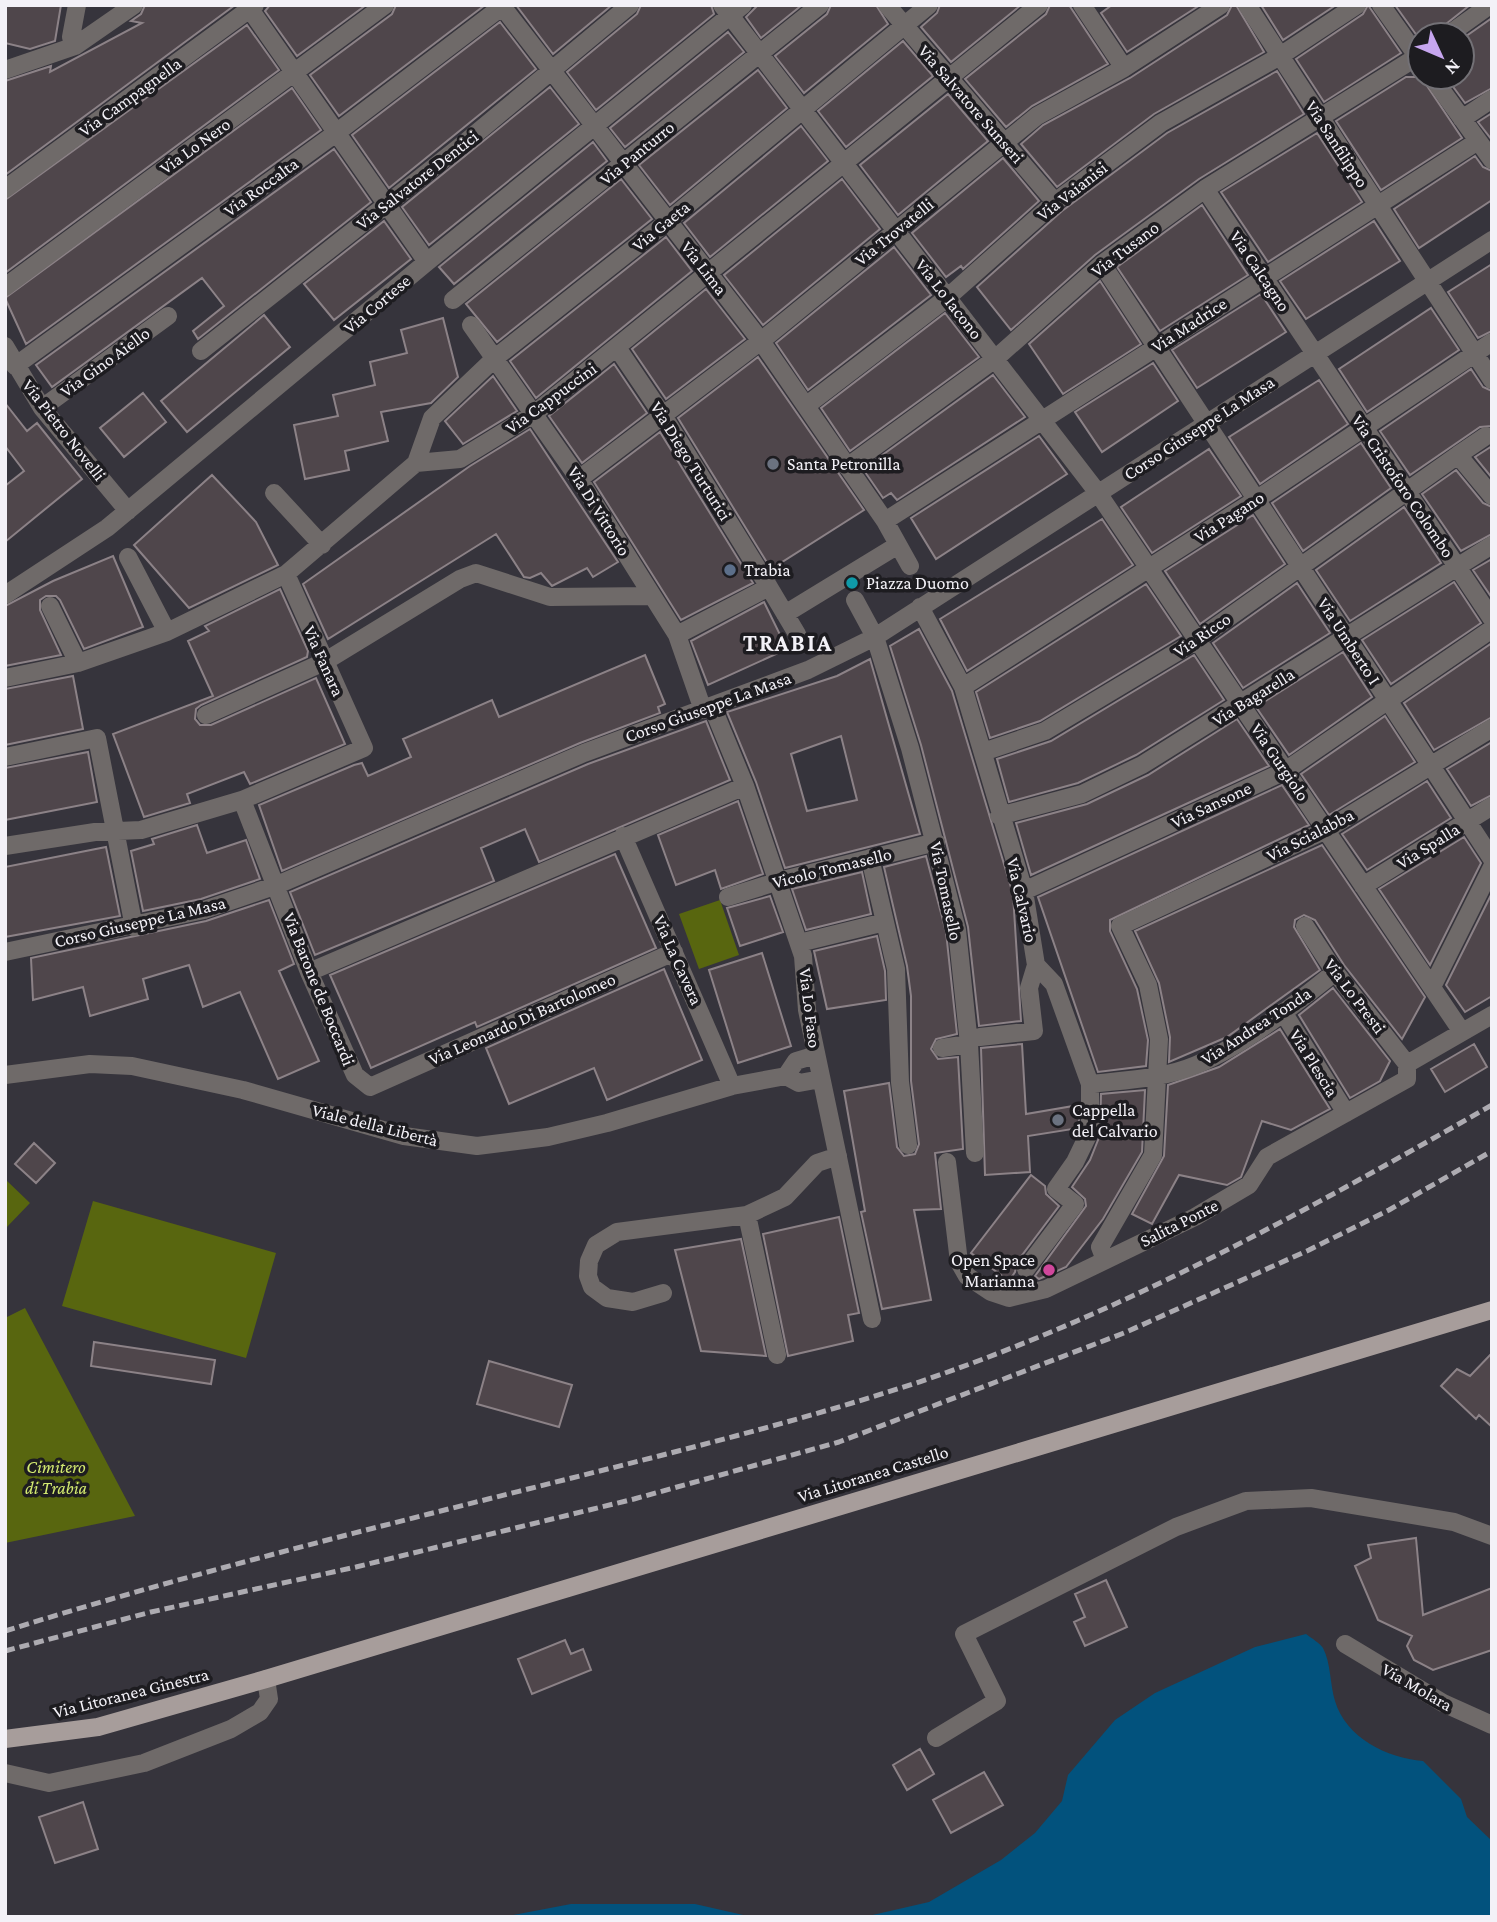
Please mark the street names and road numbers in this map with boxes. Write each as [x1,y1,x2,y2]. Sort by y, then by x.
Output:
street label: Via Salvatore Sunseri [914,41,1028,167]
street label: Via Campagnella [75,53,185,141]
street label: Via Sanfilippo [1301,97,1373,191]
street label: Via Lo Nero [156,114,234,178]
street label: Via Panturro [596,117,678,189]
street label: Via Salvatore Dentici [352,126,482,234]
street label: Via Roccalta [220,153,302,221]
street label: Via Vaianisi [1033,157,1111,225]
street label: Via Trovatelli [851,194,938,270]
street label: Via Gaeta [628,197,694,255]
street label: Via Tusano [1087,217,1163,281]
street label: Via Calcagno [1226,227,1294,315]
street label: Via Lima [677,237,731,299]
street label: Via Lo Iacono [911,255,987,343]
street label: Via Cortese [340,270,415,338]
street label: Via Madrice [1148,293,1230,357]
street label: Via Gino Aiello [56,323,154,401]
street label: Via Cappuccini [502,358,601,438]
street label: Corso Giuseppe La Masa [1120,372,1278,484]
street label: Via Pietro Novelli [18,375,110,485]
street label: Via Diego Turturici [646,398,736,524]
street label: Via Cristoforo Colombo [1348,411,1458,561]
street label: Via Di Vittorio [564,462,635,560]
street label: Via Pagano [1190,487,1268,547]
street label: Via Umberto I [1313,594,1385,688]
street label: Via Ricco [1170,609,1234,661]
street label: Via Fanara [299,622,349,700]
street label: Via Bagarella [1208,664,1298,730]
street label: Corso Giuseppe La Masa [622,668,794,746]
street label: Via Gurgiolo [1247,719,1313,805]
street label: Via Sansone [1168,778,1254,832]
street label: Via Scialabba [1263,804,1357,866]
street label: Via Spalla [1393,819,1463,873]
street label: Via Tomasello [926,840,966,942]
street label: Vicolo Tomasello [770,843,894,892]
street label: Via Calvario [1003,856,1041,944]
street label: Corso Giuseppe La Masa [52,893,228,951]
street label: Via Barone de Boccardi [279,910,359,1069]
street label: Via La Cavera [649,912,707,1008]
street label: Via Lo Presti [1320,955,1390,1038]
street label: Via Lo Faso [795,967,825,1049]
street label: Via Leonardo Di Bartolomeo [425,969,619,1069]
street label: Via Andrea Tonda [1197,983,1315,1069]
street label: Via Plescia [1285,1026,1343,1100]
street label: Viale della Libertà [310,1100,440,1150]
street label: Salita Ponte [1137,1195,1221,1251]
street label: Via Litoranea Castello [795,1442,951,1506]
street label: Via Molara [1378,1659,1456,1715]
street label: Via Litoranea Ginestra [51,1664,211,1722]

